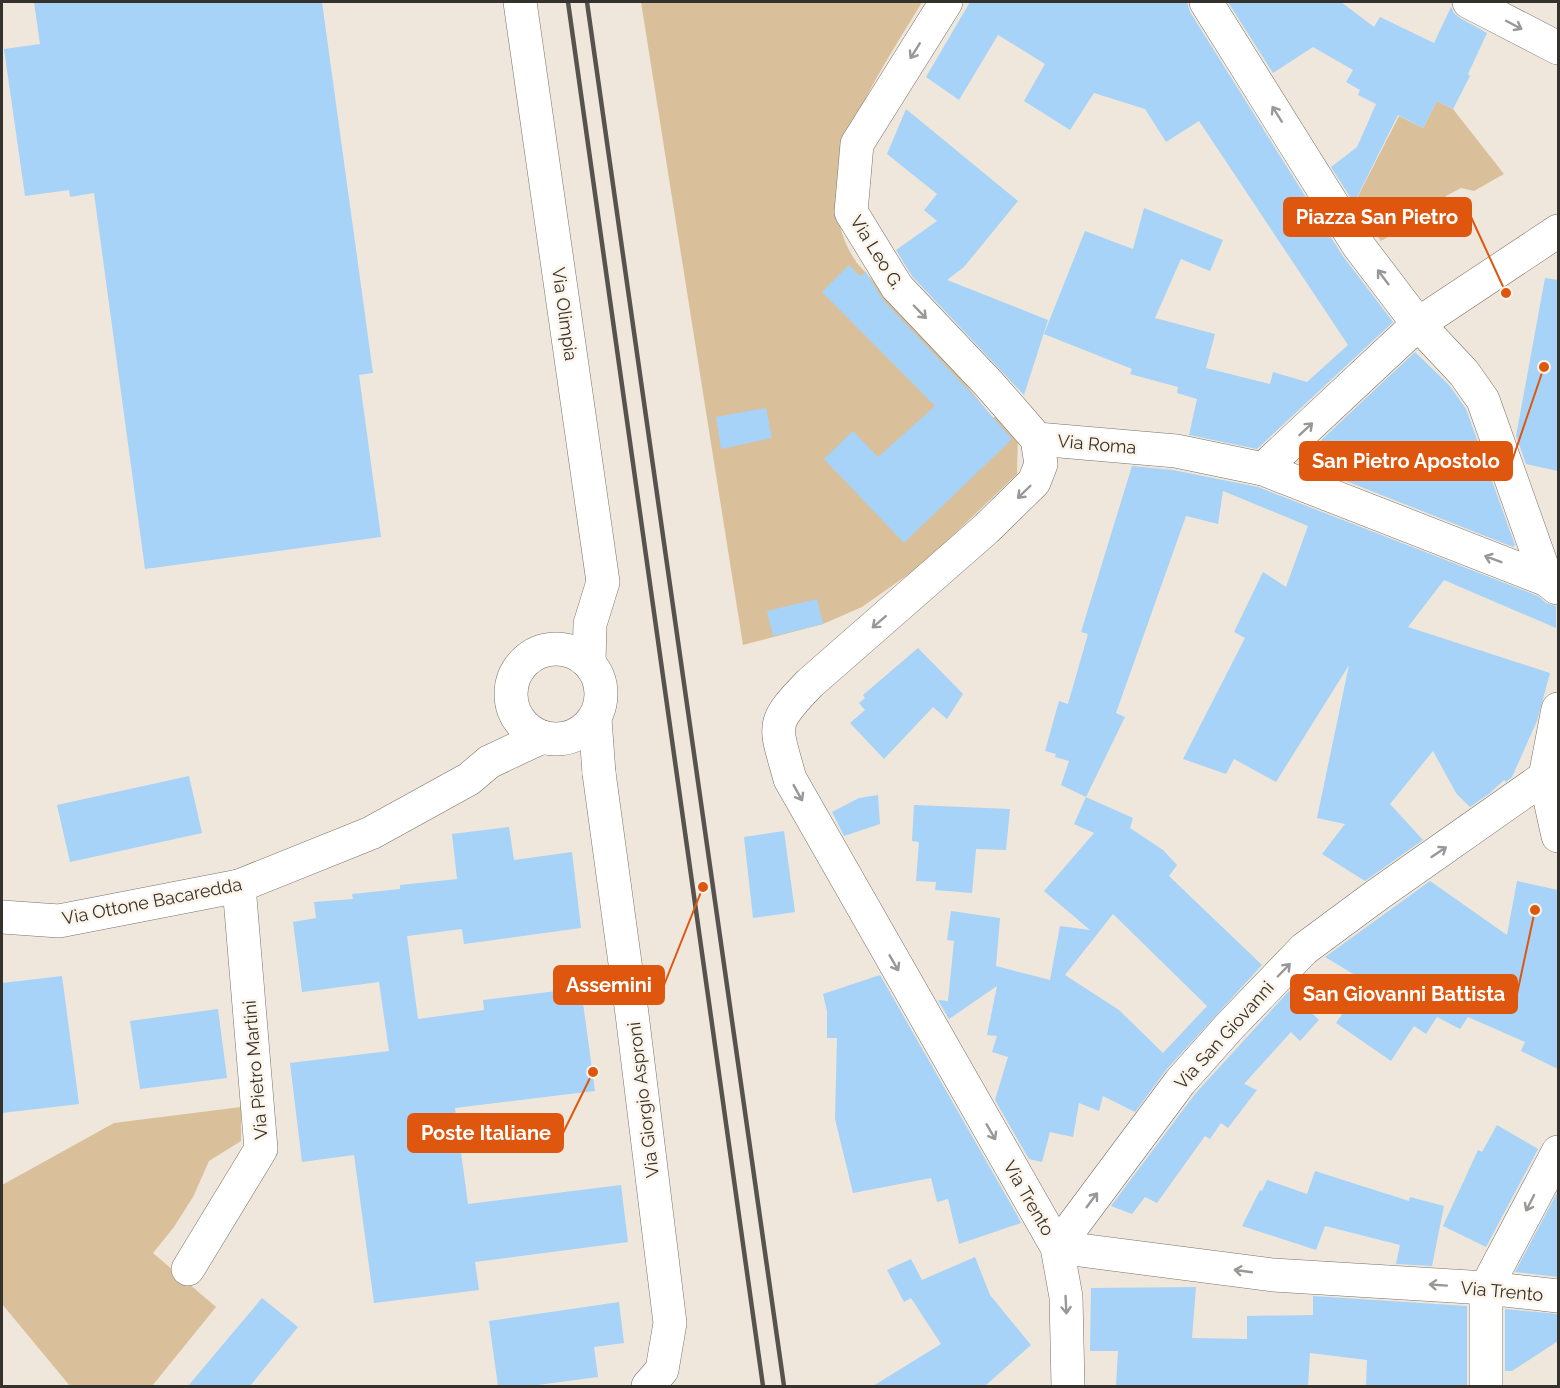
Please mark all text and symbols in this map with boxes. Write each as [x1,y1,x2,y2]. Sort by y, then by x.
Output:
one-way arrow [1505,19,1522,31]
one-way arrow [909,42,921,59]
one-way arrow [1270,106,1282,123]
callout: Piazza San Pietro [1284,198,1471,236]
text: Piazza San Pietro [1296,205,1458,229]
street label: Via Leo G. [846,211,908,293]
street label: Via Olimpia [548,266,582,362]
one-way arrow [1377,270,1389,286]
one-way arrow [913,304,928,319]
one-way arrow [1298,422,1313,436]
street label: Via Roma [1057,430,1137,458]
callout: San Pietro Apostolo [1300,442,1512,480]
text: San Pietro Apostolo [1312,449,1500,473]
one-way arrow [1016,484,1031,499]
one-way arrow [1484,552,1502,563]
one-way arrow [871,616,887,629]
one-way arrow [792,784,804,801]
one-way arrow [1430,846,1447,858]
street label: Via Ottone Bacaredda [60,873,244,929]
one-way arrow [888,954,900,971]
one-way arrow [1277,963,1292,978]
callout: Assemini [554,966,664,1004]
text: Assemini [566,973,652,997]
callout: San Giovanni Battista [1291,975,1517,1013]
street label: Via San Giovanni [1170,977,1278,1093]
text: San Giovanni Battista [1303,982,1505,1006]
street label: Via Pietro Martini [238,999,272,1141]
street label: Via Giorgio Asproni [623,1021,663,1179]
callout: Poste Italiane [408,1114,563,1152]
text: Poste Italiane [421,1121,551,1145]
one-way arrow [985,1123,997,1140]
street label: Via Trento [999,1157,1059,1239]
one-way arrow [1085,1192,1098,1208]
one-way arrow [1524,1194,1536,1211]
one-way arrow [1234,1266,1254,1277]
street label: Via Trento [1460,1277,1545,1305]
one-way arrow [1428,1280,1448,1291]
one-way arrow [1061,1294,1072,1314]

